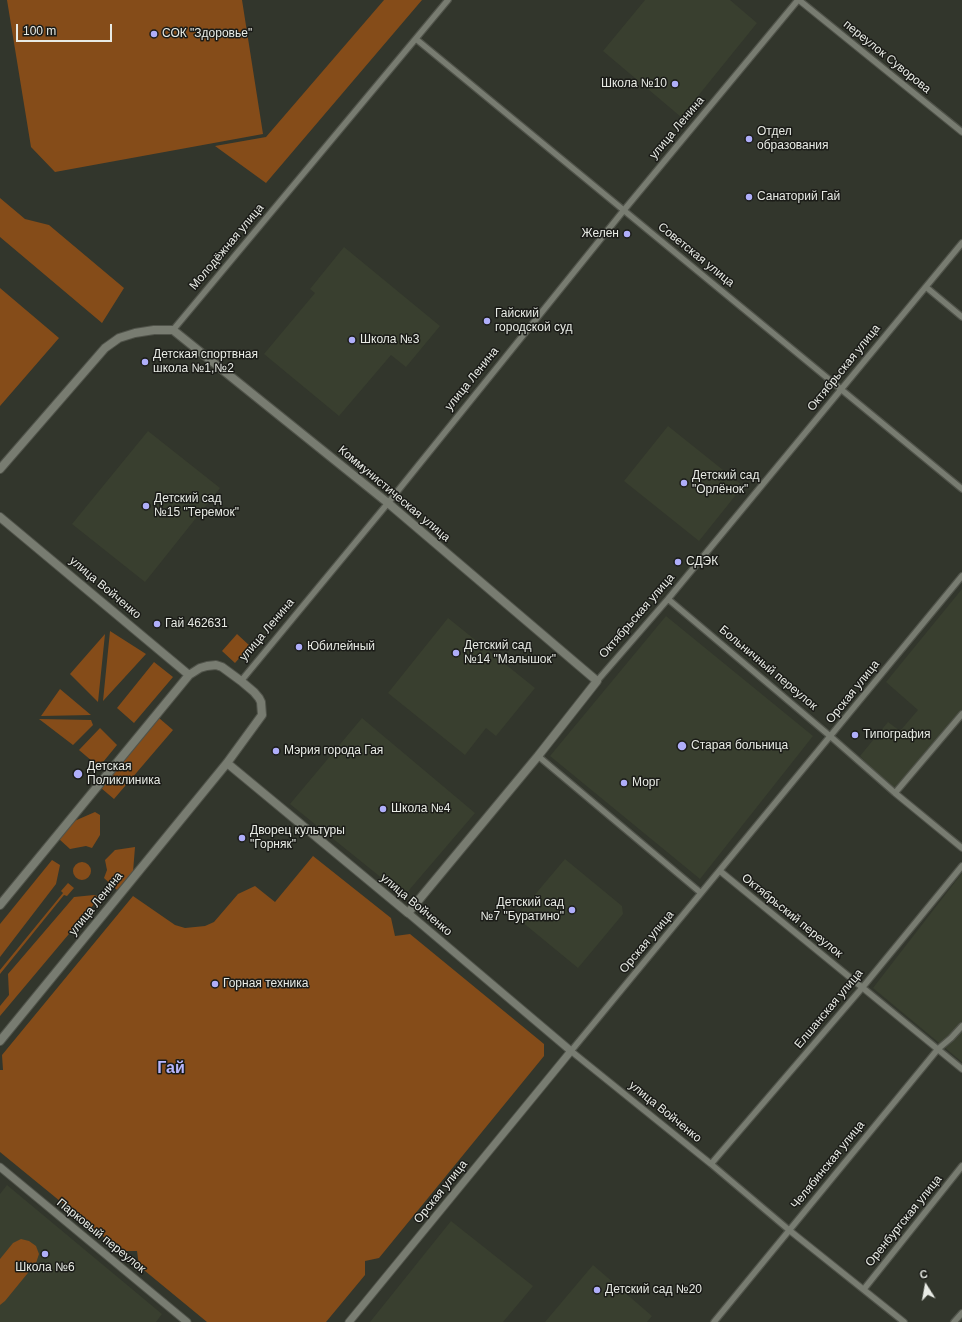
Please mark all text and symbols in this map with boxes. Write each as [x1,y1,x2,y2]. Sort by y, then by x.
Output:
scale bar [18,16,114,42]
street label: переулок Суворова [840,17,934,97]
text: 100 m [23,24,56,38]
place label: СОК "Здоровье" [162,27,252,41]
marker: СОК "Здоровье" [149,29,159,39]
place label: Школа №10 [601,77,667,91]
marker: Школа №10 [670,79,680,89]
street label: улица Ленина [647,94,707,162]
place label: Отдел образования [757,125,829,153]
marker: Отдел образования [744,134,754,144]
place label: Санаторий Гай [757,190,840,204]
marker: Санаторий Гай [744,192,754,202]
street label: Молодёжная улица [187,201,267,293]
street label: Советская улица [655,220,737,290]
place label: Желен [581,227,619,241]
marker: Желен [622,229,632,239]
place label: Гайский городской суд [495,307,573,335]
marker: Гайский городской суд [482,316,492,326]
street label: Октябрьская улица [805,322,883,414]
place label: Школа №3 [360,333,419,347]
marker: Школа №3 [347,335,357,345]
street label: улица Ленина [442,344,502,414]
place label: Детская спортвная школа №1,№2 [153,348,258,376]
marker: Детская спортвная школа №1,№2 [140,357,150,367]
street label: Коммунистическая улица [335,443,453,545]
place label: Детский сад "Орлёнок" [692,469,759,497]
marker: Детский сад "Орлёнок" [679,478,689,488]
place label: Детский сад №15 "Теремок" [154,492,239,520]
marker: Детский сад №15 "Теремок" [141,501,151,511]
street label: улица Войченко [66,554,144,622]
place label: СДЭК [686,555,718,569]
marker: СДЭК [673,557,683,567]
street label: Октябрьская улица [596,571,678,661]
street label: улица Ленина [237,596,297,664]
place label: Гай 462631 [165,617,228,631]
marker: Гай 462631 [152,619,162,629]
street label: Больничный переулок [716,623,820,713]
place label: Детский сад №14 "Малышок" [464,639,556,667]
place label: Юбилейный [307,640,375,654]
marker: Юбилейный [294,642,304,652]
marker: Детский сад №14 "Малышок" [451,648,461,658]
street label: Орская улица [823,658,883,726]
place label: Типография [863,728,930,742]
marker: Типография [850,730,860,740]
place label: Старая больница [691,739,788,753]
marker: Старая больница [676,740,688,752]
place label: Мэрия города Гая [284,744,383,758]
marker: Мэрия города Гая [271,746,281,756]
place label: Детская Поликлиника [87,760,160,788]
marker: Детская Поликлиника [72,768,84,780]
place label: Морг [632,776,660,790]
marker: Морг [619,778,629,788]
place label: Школа №4 [391,802,450,816]
marker: Школа №4 [378,804,388,814]
place label: Дворец культуры "Горняк" [250,824,345,852]
marker: Дворец культуры "Горняк" [237,833,247,843]
street label: улица Ленина [66,869,126,939]
street label: улица Войченко [377,871,455,939]
street label: Октябрьский переулок [739,871,845,961]
place label: Детский сад №7 "Буратино" [481,896,564,924]
marker: Детский сад №7 "Буратино" [567,905,577,915]
street label: Орская улица [617,908,677,976]
street label: Елшанская улица [792,966,866,1052]
place label: Горная техника [223,977,308,991]
marker: Горная техника [210,979,220,989]
district label: Гай [157,1059,185,1079]
street label: улица Войченко [626,1078,704,1146]
street label: Челябинская улица [788,1118,868,1212]
street label: Орская улица [411,1158,471,1226]
street label: Оренбургская улица [863,1172,945,1270]
street label: Парковый переулок [54,1196,148,1276]
marker: Школа №6 [40,1249,50,1259]
place label: Школа №6 [15,1261,75,1275]
north arrow [906,1266,946,1306]
text: С [919,1268,929,1281]
place label: Детский сад №20 [605,1283,702,1297]
marker: Детский сад №20 [592,1285,602,1295]

